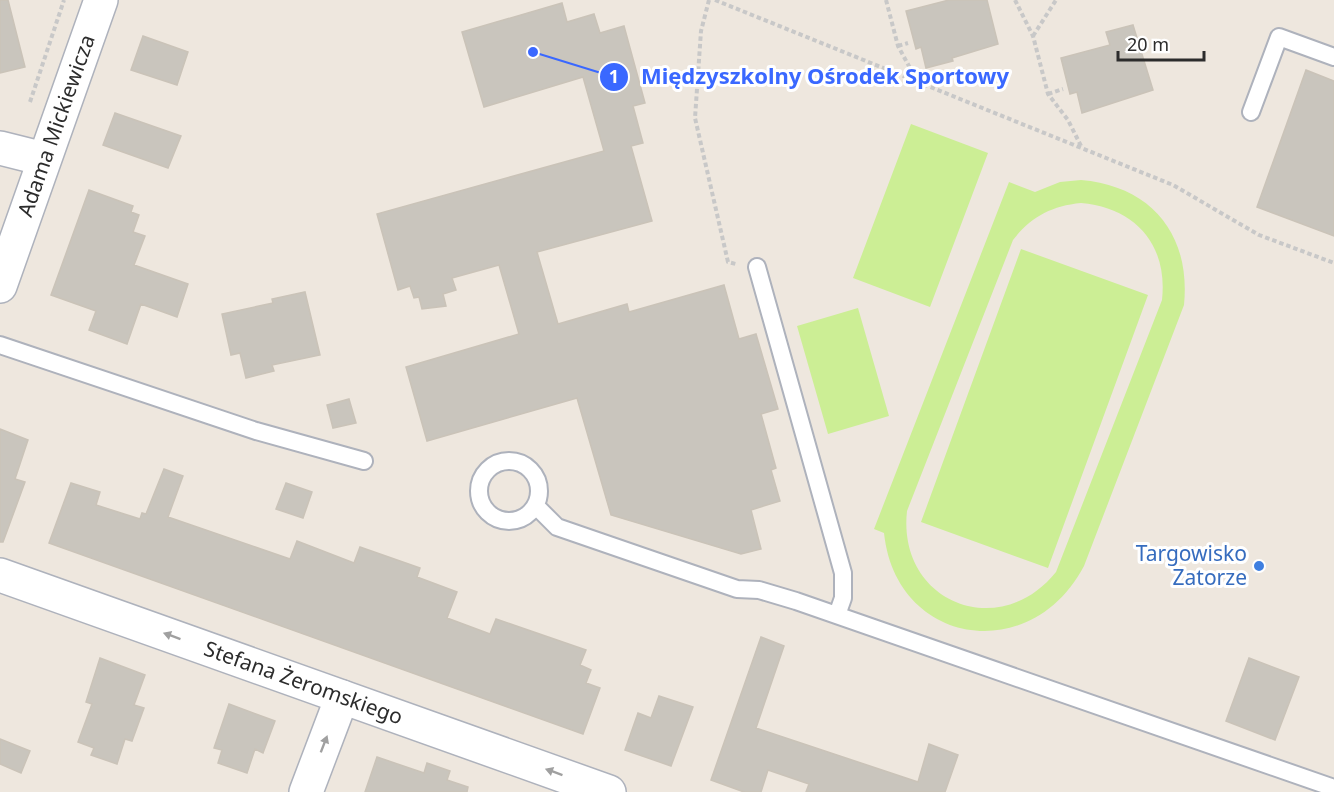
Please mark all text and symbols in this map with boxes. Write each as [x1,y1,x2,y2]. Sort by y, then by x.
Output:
scale bar [1118,24,1204,62]
street label: Adama Mickiewicza [11,30,101,220]
text: 20 m [1127,32,1169,56]
callout: Międzyszkolny Ośrodek Sportowy [599,57,1021,97]
text: Międzyszkolny Ośrodek Sportowy [641,60,1009,90]
text: 1 [609,64,619,88]
place label: Targowisko Zatorze [1136,539,1247,591]
marker: Targowisko Zatorze [1252,559,1266,573]
one-way arrow [163,631,181,641]
street label: Stefana Żeromskiego [201,634,407,730]
one-way arrow [320,735,329,753]
one-way arrow [545,767,563,777]

